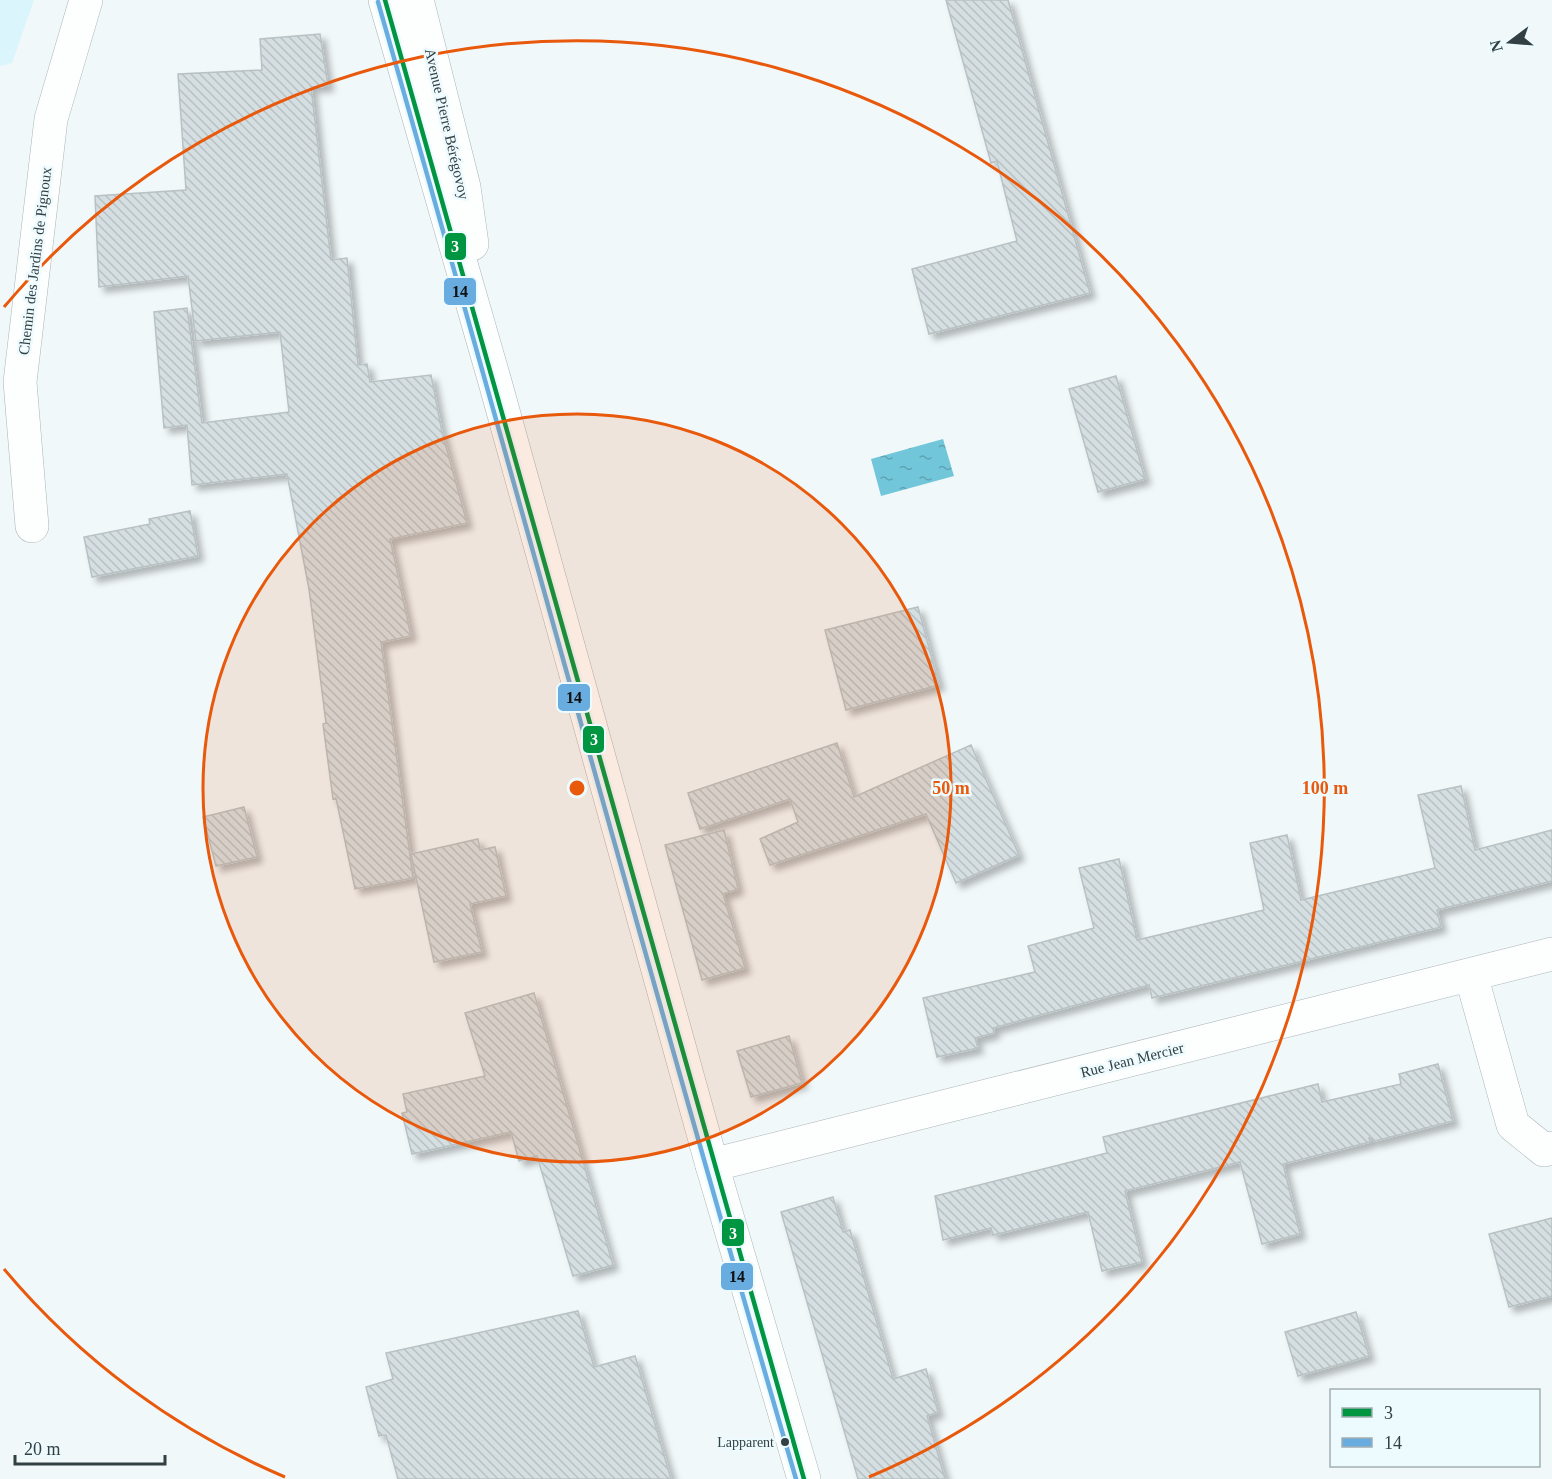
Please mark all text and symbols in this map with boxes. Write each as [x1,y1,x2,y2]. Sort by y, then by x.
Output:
north arrow [1480,12,1540,72]
text: N [1486,38,1506,54]
street label: Avenue Pierre Bérégovoy [422,47,472,202]
street label: Chemin des Jardins de Pignoux [16,166,55,356]
line badge: 3 [444,232,467,261]
text: 3 [451,238,459,255]
line badge: 14 [443,277,477,306]
text: 14 [452,283,468,300]
line badge: 14 [557,683,591,712]
text: 14 [566,689,582,706]
line badge: 3 [582,725,605,754]
text: 3 [590,731,598,748]
centre of rings [567,778,587,798]
text: 50 m [932,778,970,798]
text: 100 m [1302,778,1348,798]
street label: Rue Jean Mercier [1079,1039,1185,1081]
line badge: 3 [721,1218,745,1247]
text: 3 [729,1225,737,1242]
line badge: 14 [720,1262,754,1291]
text: 14 [729,1268,745,1285]
legend [1330,1389,1540,1467]
text: 3 [1384,1403,1393,1423]
scale bar [15,1428,165,1466]
text: 14 [1384,1433,1402,1453]
place label: Lapparent [717,1435,774,1450]
marker: Lapparent [779,1436,791,1448]
text: 20 m [24,1439,61,1459]

